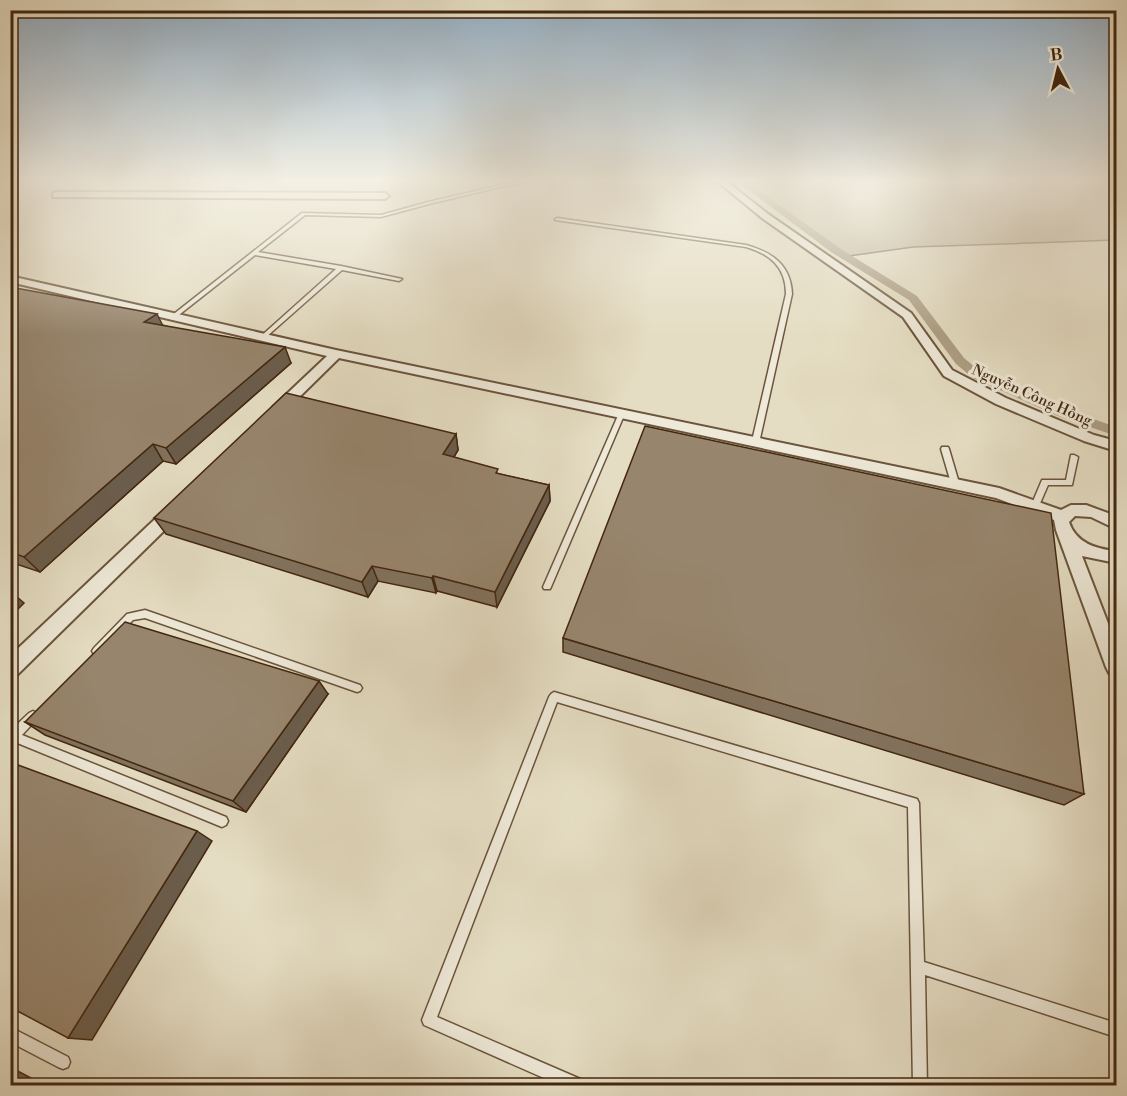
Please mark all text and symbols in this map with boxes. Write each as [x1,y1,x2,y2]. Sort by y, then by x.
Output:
north arrow [1028,39,1088,99]
text: B [1049,44,1063,66]
street label: Nguyễn Công Hồng [969,360,1095,431]

